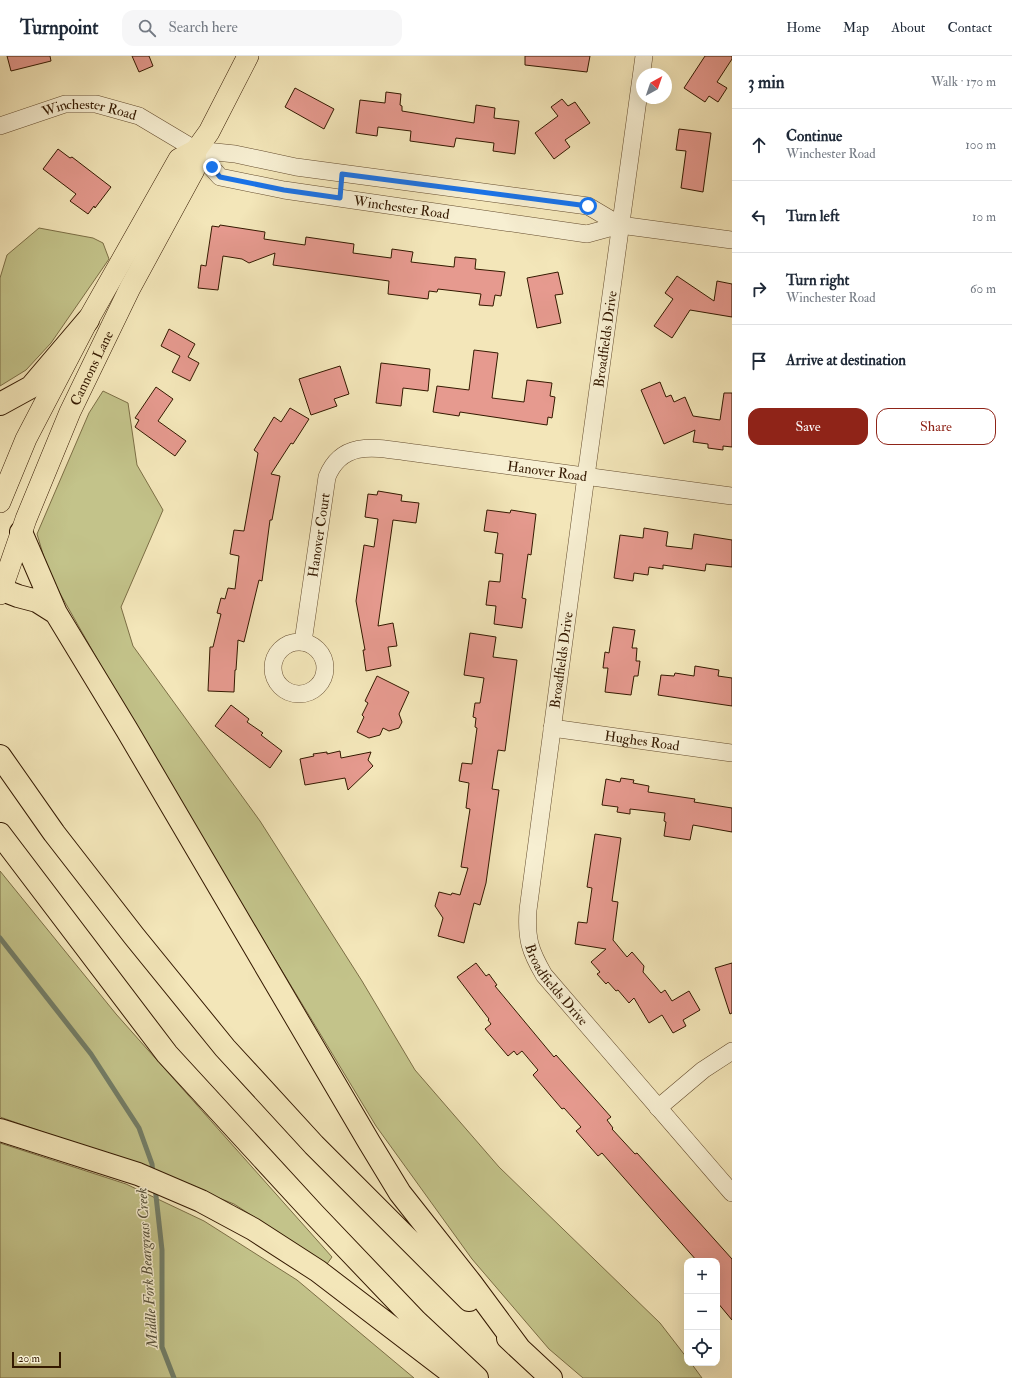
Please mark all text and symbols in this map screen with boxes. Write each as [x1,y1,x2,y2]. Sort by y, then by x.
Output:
search box [122,10,402,46]
text: Turnpoint [20,16,98,40]
icon: search [136,17,158,39]
text: Search here [168,18,238,37]
text: Home [786,19,821,36]
text: Map [843,19,869,36]
text: About [891,19,925,36]
text: Contact [947,19,992,36]
north arrow [636,68,672,104]
text: 3 min [748,72,785,93]
text: Walk · 170 m [931,74,996,90]
street label: Winchester Road [39,96,138,124]
text: Continue [786,127,842,146]
icon: ahead [748,134,770,156]
text: 100 m [965,137,996,153]
text: Winchester Road [786,146,876,162]
route end [203,158,221,176]
street label: Winchester Road [352,192,451,223]
route start [579,197,597,215]
icon: left [748,206,770,228]
text: Turn left [786,207,840,226]
text: 10 m [972,209,996,225]
text: Turn right [786,271,849,290]
icon: right [748,278,770,300]
text: 60 m [970,281,996,297]
street label: Broadfields Drive [590,290,621,388]
text: Winchester Road [786,290,876,306]
street label: Cannons Lane [66,328,117,408]
icon: arrive [748,350,770,372]
text: Arrive at destination [786,351,906,370]
button: Save [748,408,868,445]
button: Share [876,408,996,445]
street label: Hanover Road [506,458,588,485]
street label: Hanover Court [305,491,334,579]
street label: Broadfields Drive [546,611,577,709]
street label: Hughes Road [603,727,681,755]
street label: Broadfields Drive [521,942,592,1029]
water label: Middle Fork Beargrass Creek [132,1187,163,1350]
map controls [684,1258,720,1366]
button: + [684,1258,720,1294]
button: − [684,1294,720,1330]
button: locate [684,1330,720,1366]
scale bar [12,1350,61,1369]
text: 20 m [18,1352,40,1365]

